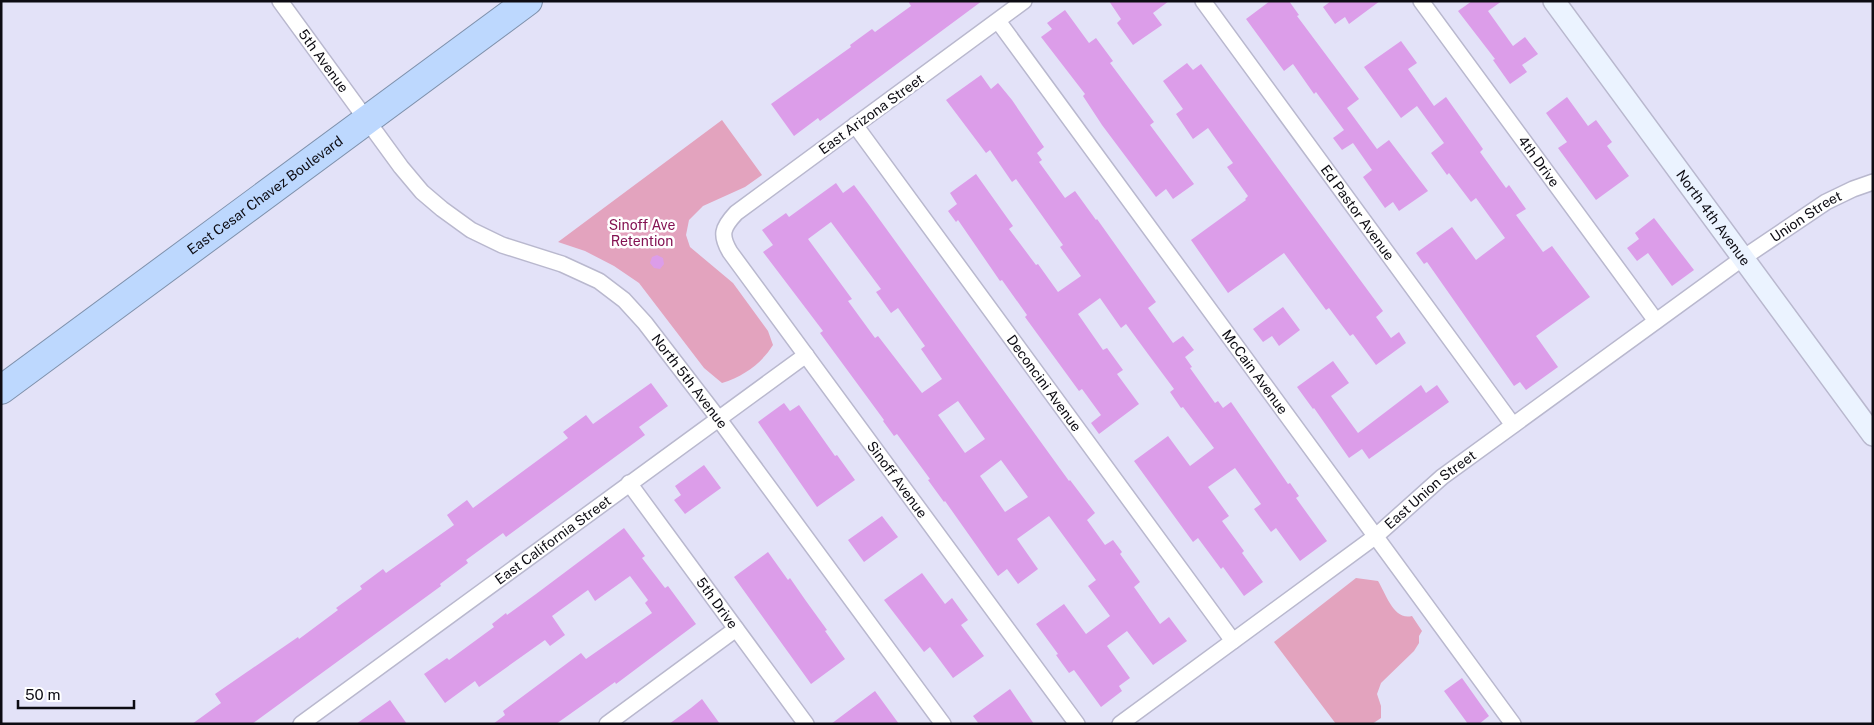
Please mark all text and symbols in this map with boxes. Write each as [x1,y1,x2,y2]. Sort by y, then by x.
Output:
street label: 5th Avenue [295,26,352,95]
street label: East Arizona Street [815,71,927,157]
street label: East Cesar Chavez Boulevard [184,133,346,258]
street label: 4th Drive [1515,133,1563,190]
street label: Ed Pastor Avenue [1318,162,1398,263]
street label: North 4th Avenue [1673,167,1754,269]
street label: Union Street [1767,188,1844,245]
park label: Sinoff Ave Retention [609,217,675,249]
street label: McCain Avenue [1219,327,1291,417]
street label: North 5th Avenue [648,331,731,431]
street label: Deconcini Avenue [1004,332,1085,434]
street label: Sinoff Avenue [864,438,931,521]
street label: East Union Street [1381,447,1479,532]
street label: East California Street [492,492,614,588]
street label: 5th Drive [693,574,741,632]
scale bar [18,678,134,710]
text: 50 m [25,686,60,703]

